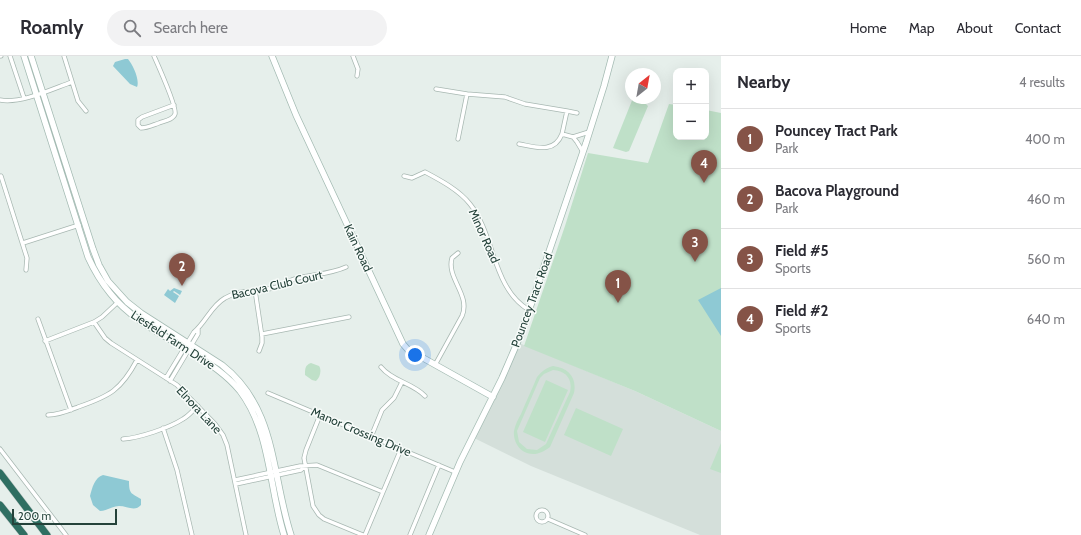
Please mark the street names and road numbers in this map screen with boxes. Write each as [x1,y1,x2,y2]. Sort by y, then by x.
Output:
street label: Minor Road [466,206,503,265]
street label: Kain Road [341,222,376,274]
street label: Pouncey Tract Road [507,250,556,349]
street label: Bacova Club Court [230,267,324,302]
street label: Liesfeld Farm Drive [128,307,218,372]
street label: Elnora Lane [174,383,225,437]
street label: Manor Crossing Drive [309,404,414,459]

